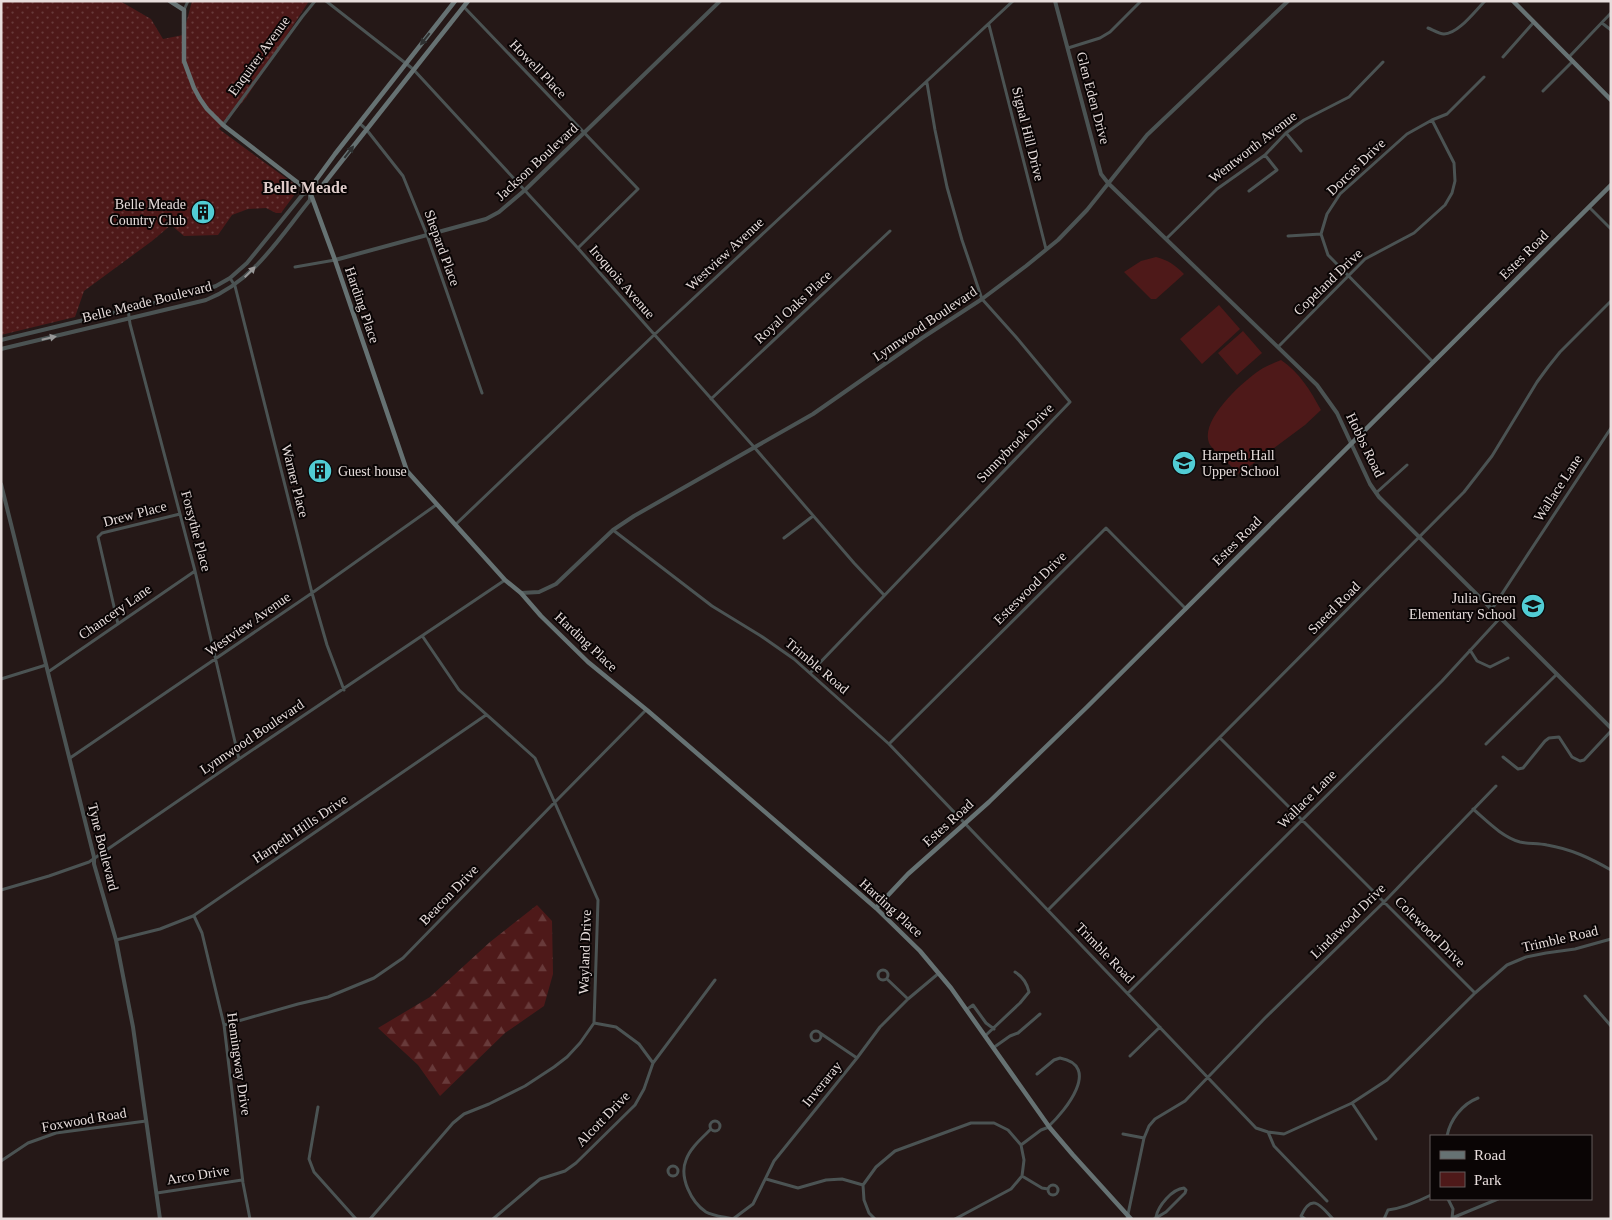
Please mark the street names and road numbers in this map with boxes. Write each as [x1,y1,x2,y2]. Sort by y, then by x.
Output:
street label: Enquirer Avenue [225,13,293,99]
street label: Howell Place [507,37,569,101]
street label: Glen Eden Drive [1073,50,1113,146]
street label: Signal Hill Drive [1009,85,1047,183]
street label: Wentworth Avenue [1206,108,1300,186]
street label: Jackson Boulevard [493,120,581,204]
street label: Dorcas Drive [1324,136,1388,198]
street label: Shepard Place [421,208,463,288]
street label: Westview Avenue [683,214,767,294]
street label: Estes Road [1497,228,1551,282]
street label: Iroquois Avenue [586,242,658,322]
street label: Copeland Drive [1291,246,1365,318]
street label: Harding Place [342,265,382,345]
street label: Royal Oaks Place [751,268,835,346]
street label: Belle Meade Boulevard [81,279,213,325]
street label: Lynnwood Boulevard [870,284,980,364]
street label: Sunnybrook Drive [974,400,1056,486]
street label: Hobbs Road [1343,410,1387,480]
street label: Warner Place [279,443,311,519]
street label: Wallace Lane [1531,452,1585,524]
street label: Forsythe Place [178,489,214,573]
street label: Drew Place [102,498,168,530]
street label: Estes Road [1210,514,1264,568]
street label: Esteswood Drive [991,549,1069,627]
street label: Sneed Road [1305,579,1363,637]
street label: Chancery Lane [76,581,154,643]
street label: Westview Avenue [203,589,293,659]
street label: Harding Place [552,609,620,675]
street label: Trimble Road [782,635,852,697]
street label: Lynnwood Boulevard [197,697,307,777]
street label: Wallace Lane [1275,767,1339,831]
street label: Harpeth Hills Drive [250,792,350,866]
street label: Estes Road [920,796,976,850]
street label: Tyne Boulevard [85,802,121,892]
street label: Beacon Drive [417,862,481,928]
street label: Harding Place [856,876,926,940]
street label: Lindawood Drive [1308,881,1388,961]
street label: Colewood Drive [1392,894,1468,970]
street label: Wayland Drive [576,909,594,995]
street label: Trimble Road [1073,920,1137,986]
street label: Trimble Road [1520,923,1600,955]
street label: Hemingway Drive [224,1012,254,1116]
street label: Inveraray [799,1058,845,1110]
street label: Alcott Drive [573,1088,633,1150]
street label: Foxwood Road [40,1105,128,1135]
street label: Arco Drive [166,1163,230,1187]

